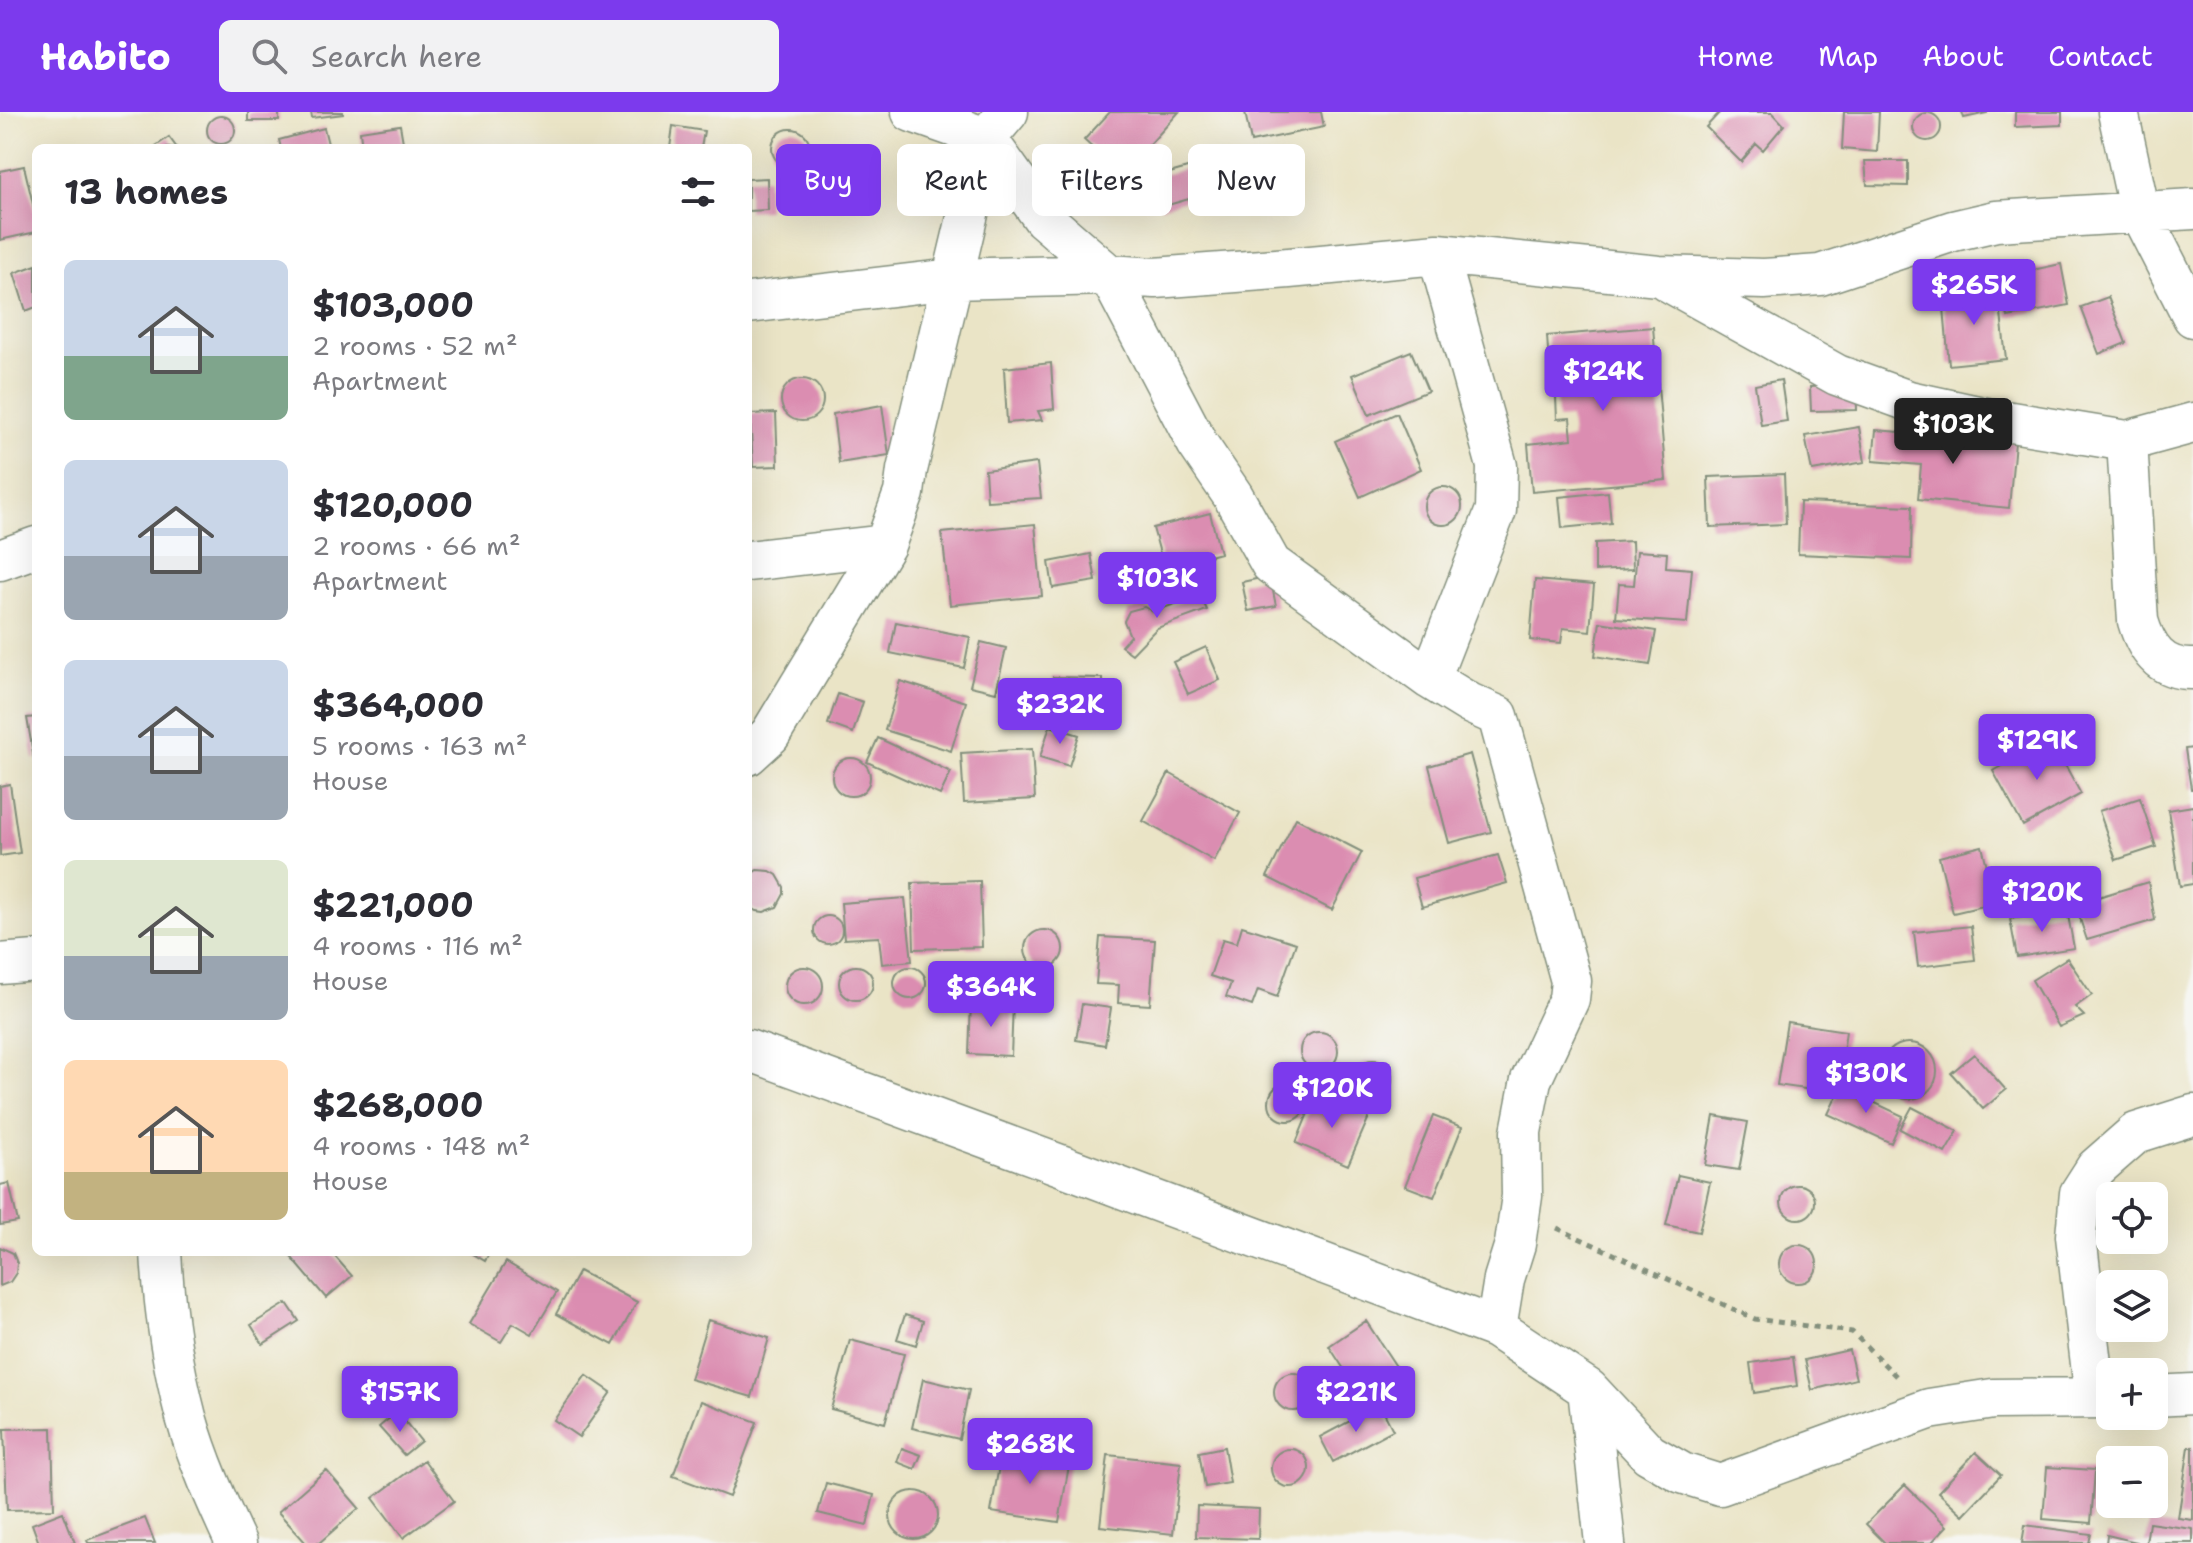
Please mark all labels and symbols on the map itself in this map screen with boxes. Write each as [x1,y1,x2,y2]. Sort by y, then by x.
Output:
pin: $265K [1918,259,2030,327]
pin: $124K [1547,345,1659,413]
pin: $103K [1897,398,2009,466]
pin: $103K [1101,552,1213,620]
pin: $232K [1004,678,1116,746]
pin: $129K [1981,714,2093,782]
pin: $120K [1986,866,2098,934]
pin: $364K [935,961,1047,1029]
pin: $130K [1810,1047,1922,1115]
pin: $120K [1276,1062,1388,1130]
pin: $157K [344,1366,456,1434]
pin: $221K [1300,1366,1412,1434]
pin: $268K [974,1418,1086,1486]

